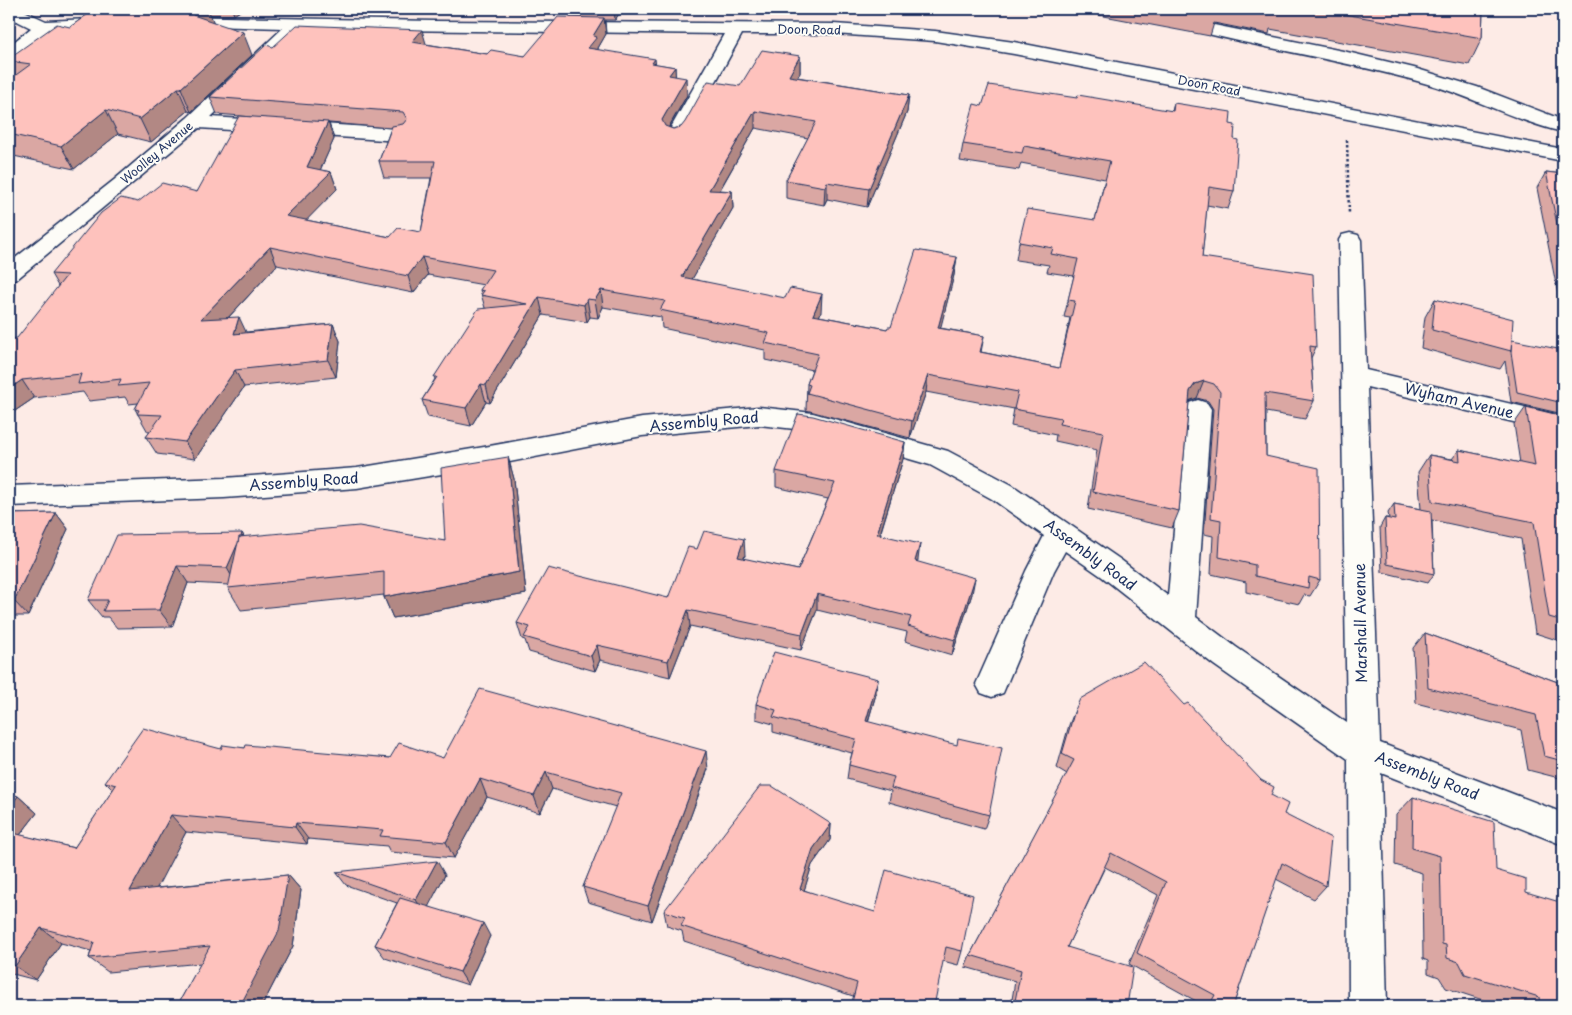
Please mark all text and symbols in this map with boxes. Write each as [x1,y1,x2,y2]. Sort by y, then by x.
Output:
street label: Doon Road [777,19,841,39]
street label: Doon Road [1176,70,1242,100]
street label: Woolley Avenue [116,116,197,188]
street label: Wyham Avenue [1402,376,1516,423]
street label: Assembly Road [648,404,760,437]
street label: Assembly Road [248,465,359,496]
street label: Assembly Road [1040,512,1142,595]
street label: Marshall Avenue [1347,563,1372,683]
street label: Assembly Road [1372,744,1483,805]

